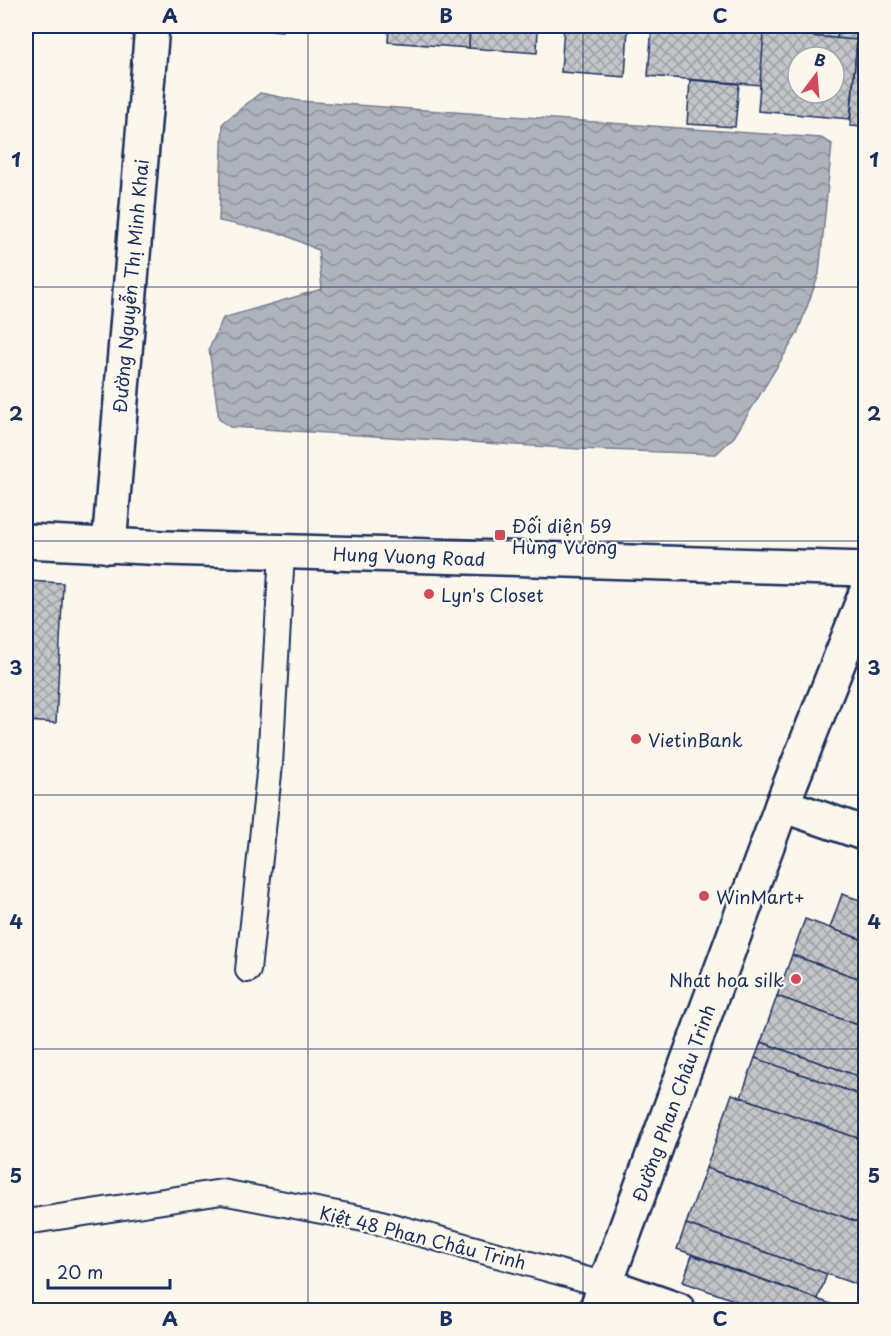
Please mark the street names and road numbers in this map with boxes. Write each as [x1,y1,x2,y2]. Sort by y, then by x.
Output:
street label: Đường Nguyễn Thị Minh Khai [105,158,155,414]
street label: Hung Vuong Road [332,540,486,572]
street label: Đường Phan Châu Trinh [625,1000,721,1206]
street label: Kiệt 48 Phan Châu Trinh [317,1198,529,1276]

